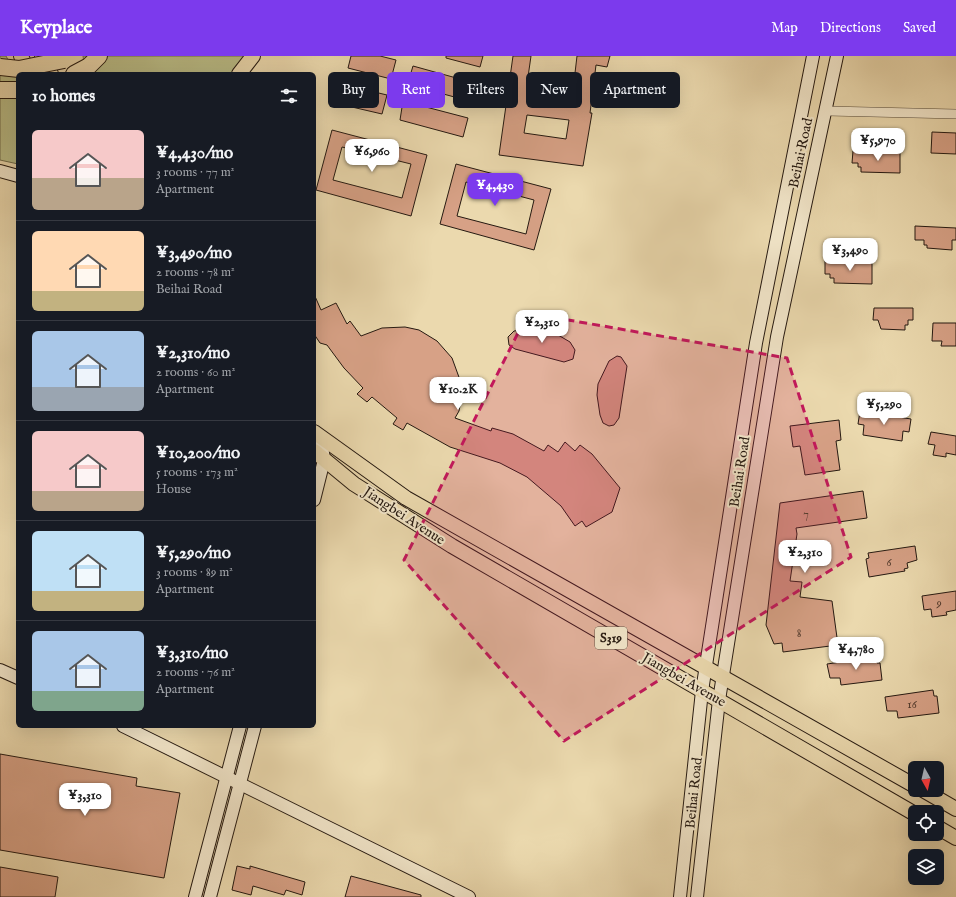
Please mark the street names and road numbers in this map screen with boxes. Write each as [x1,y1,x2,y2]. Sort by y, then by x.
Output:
street label: Beihai Road [785,116,817,190]
street label: Beihai Road [726,435,755,509]
street label: Jiangbei Avenue [358,482,449,549]
road number: S319 [595,627,627,649]
street label: Jiangbei Avenue [637,648,730,712]
street label: Beihai Road [681,756,707,829]

